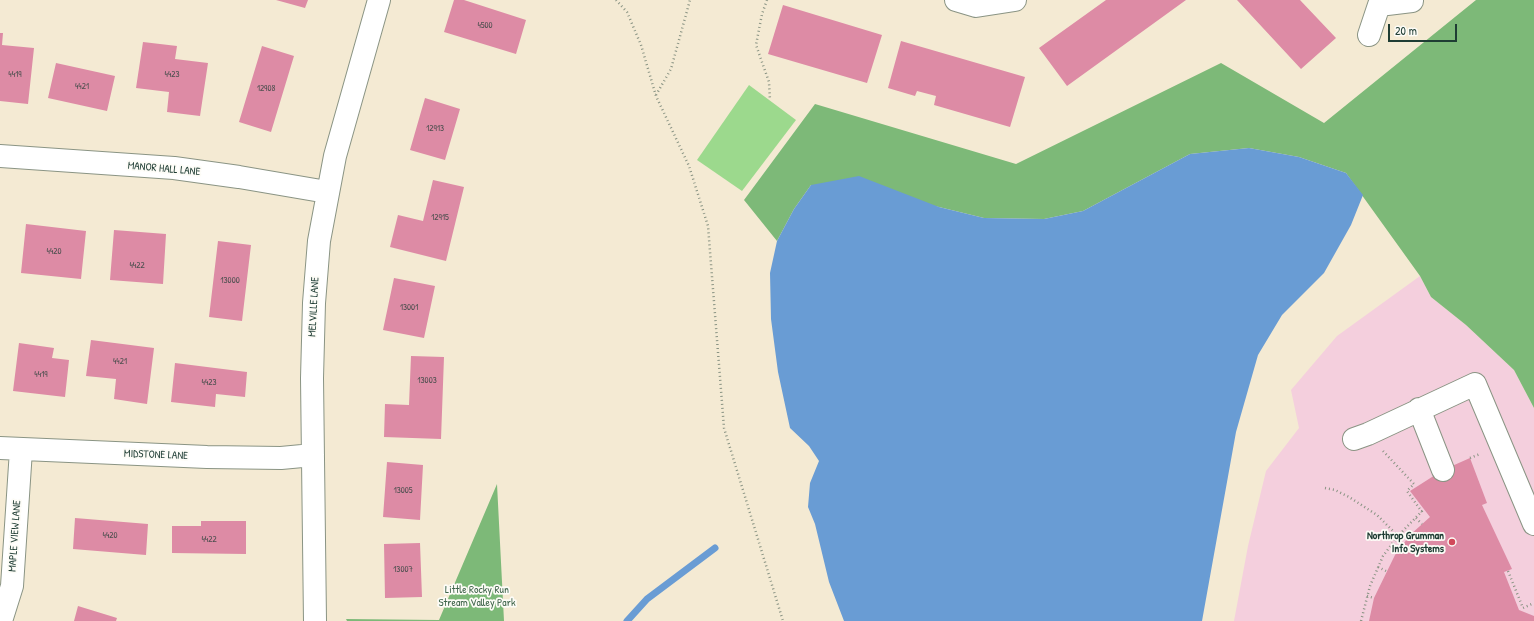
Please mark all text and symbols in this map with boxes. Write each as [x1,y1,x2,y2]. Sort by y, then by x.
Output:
scale bar [1390,16,1459,42]
house number: 4500 [477,21,493,31]
text: 20 m [1395,22,1417,39]
house number: 4419 [8,70,22,80]
house number: 4423 [165,70,179,80]
house number: 4421 [75,82,89,92]
house number: 12908 [257,84,275,94]
house number: 12913 [426,124,444,134]
street label: MANOR HALL LANE [127,159,201,179]
house number: 12915 [431,213,449,223]
house number: 4420 [47,247,61,257]
house number: 4422 [129,261,145,271]
house number: 13000 [220,276,240,286]
street label: MELVILLE LANE [306,277,322,337]
house number: 13001 [400,303,418,313]
house number: 4421 [113,357,127,367]
house number: 4419 [34,370,48,380]
house number: 13003 [417,376,437,386]
house number: 4423 [202,378,216,388]
street label: MIDSTONE LANE [124,447,188,463]
house number: 13005 [393,486,413,496]
street label: MAPLE VIEW LANE [6,500,24,572]
place label: Northrop Grumman Info Systems [1367,529,1444,555]
house number: 4420 [103,531,117,541]
house number: 4422 [201,535,217,545]
marker: Northrop Grumman Info Systems [1447,537,1457,547]
house number: 13007 [393,565,413,575]
park label: Little Rocky Run Stream Valley Park [439,583,515,609]

